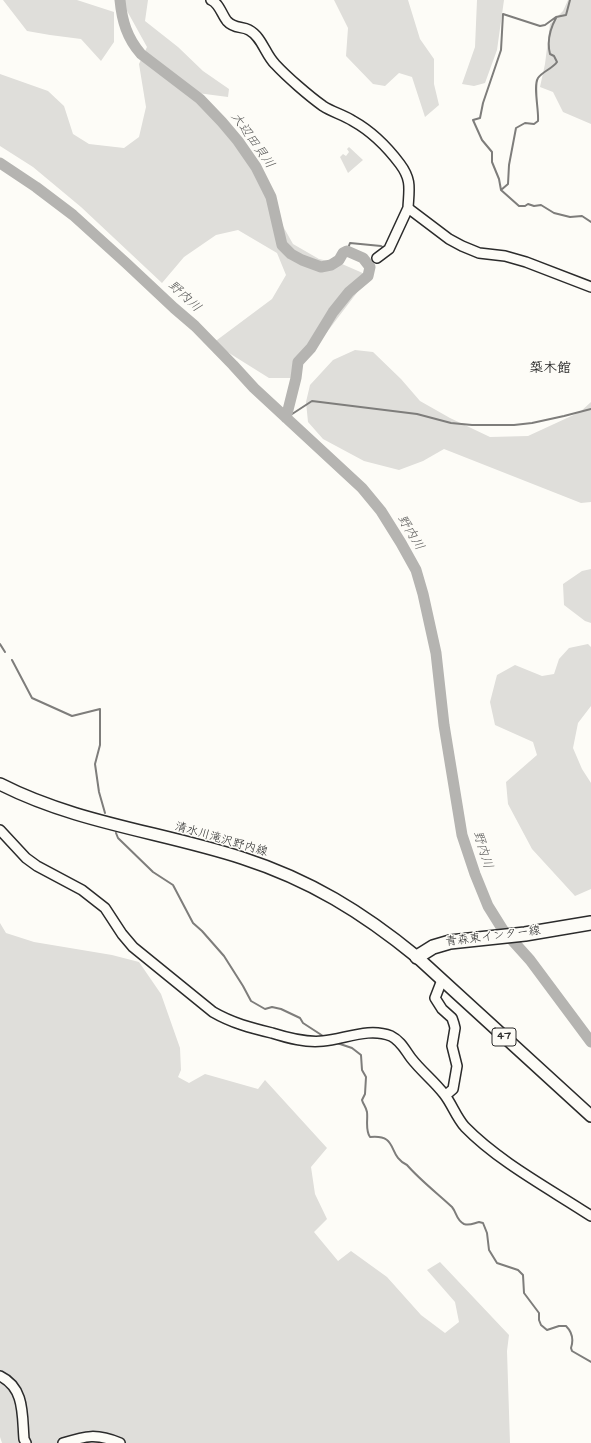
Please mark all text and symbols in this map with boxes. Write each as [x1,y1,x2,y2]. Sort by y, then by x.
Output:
water label: 大辺田貝川 [227,110,277,172]
water label: 野内川 [164,278,204,316]
district label: 築木館 [529,361,571,377]
water label: 野内川 [393,512,427,554]
street label: 清水川滝沢野内線 [173,820,269,860]
water label: 野内川 [469,829,495,871]
street label: 青森東インター線 [444,924,542,950]
road number: 47 [492,1028,516,1046]

